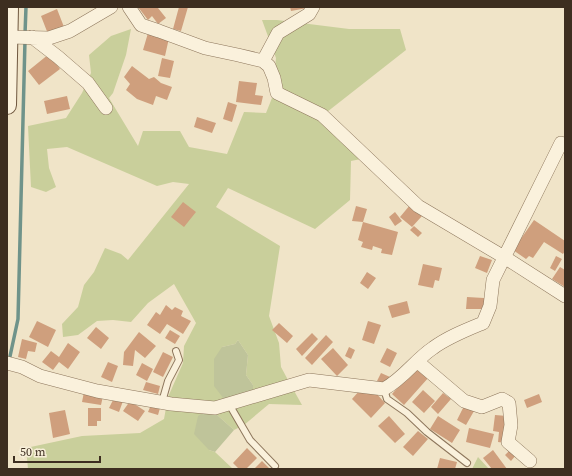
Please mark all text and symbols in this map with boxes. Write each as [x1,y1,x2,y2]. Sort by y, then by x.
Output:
scale bar [14,438,100,464]
text: 50 m [20,444,46,460]

